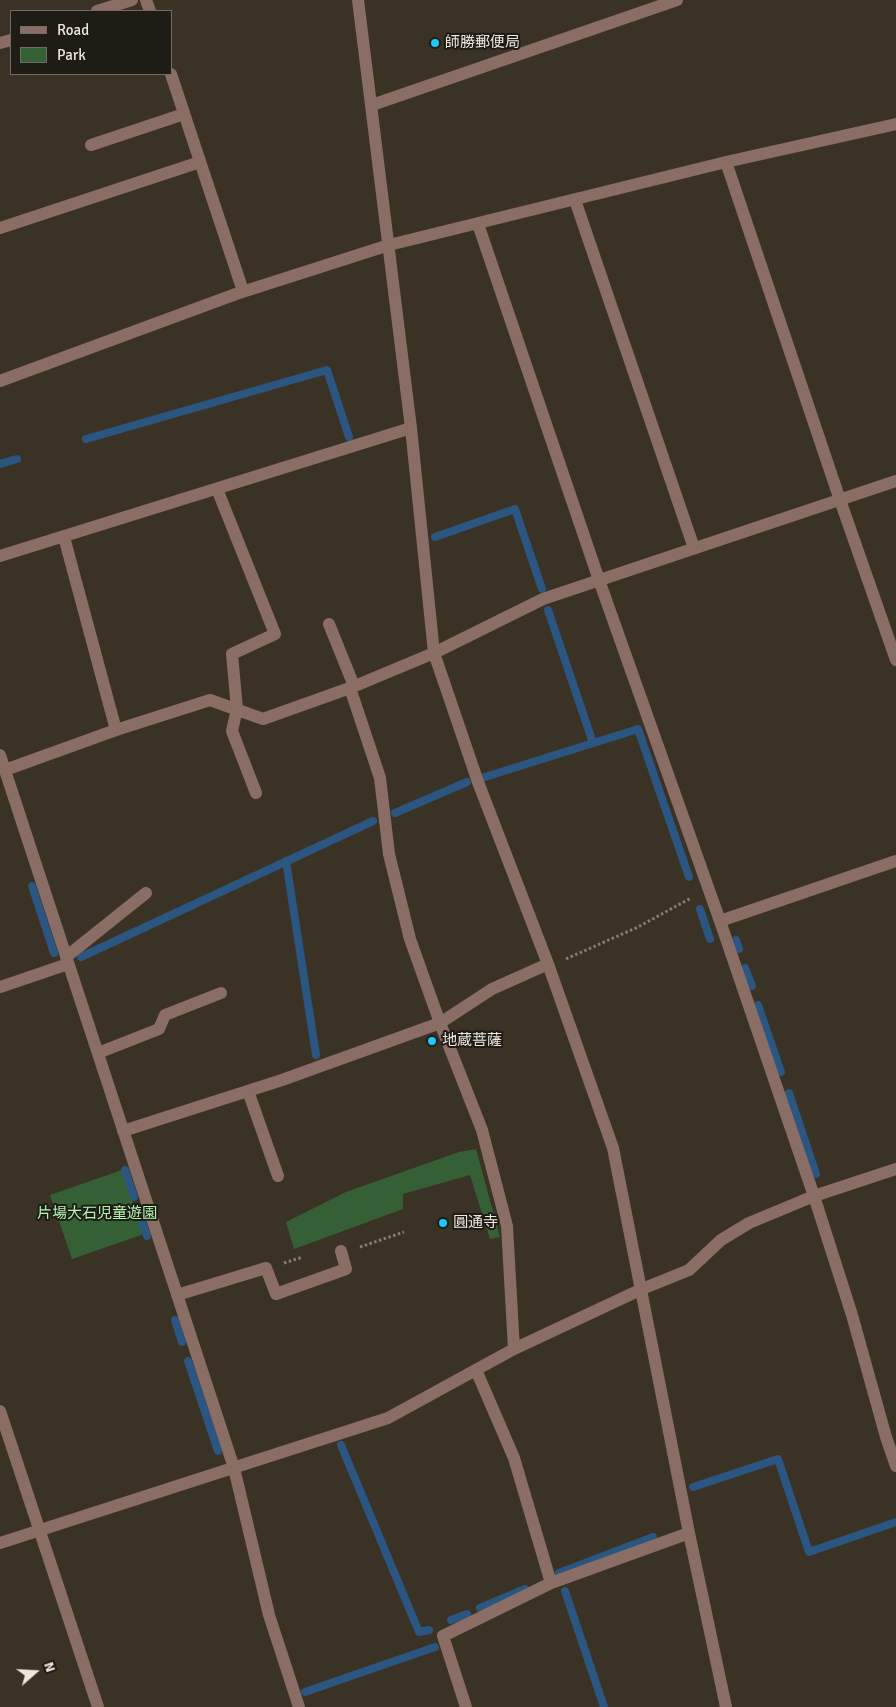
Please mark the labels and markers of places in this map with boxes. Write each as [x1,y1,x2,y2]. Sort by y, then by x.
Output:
place label: 師勝郵便局 [445,34,520,52]
marker: 師勝郵便局 [429,37,441,49]
place label: 地蔵菩薩 [442,1032,502,1050]
marker: 地蔵菩薩 [426,1035,438,1047]
place label: 圓通寺 [453,1214,498,1232]
marker: 圓通寺 [437,1217,449,1229]

